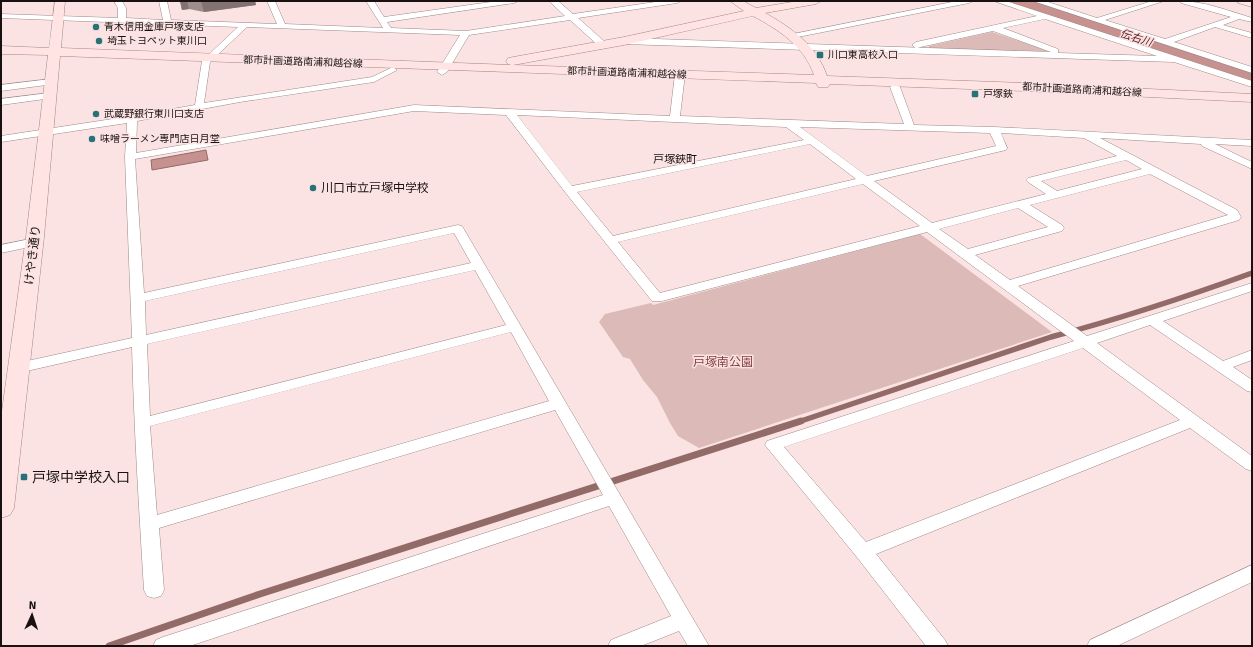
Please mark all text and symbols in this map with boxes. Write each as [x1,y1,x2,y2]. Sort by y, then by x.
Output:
place label: 青木信用金庫戸塚支店 [104,21,204,33]
marker: 青木信用金庫戸塚支店 [91,22,101,32]
water label: 伝右川 [1118,27,1155,50]
place label: 埼玉トヨペット東川口 [107,35,207,47]
marker: 埼玉トヨペット東川口 [94,36,104,46]
place label: 川口東高校入口 [828,49,898,61]
marker: 川口東高校入口 [815,50,825,60]
street label: 都市計画道路南浦和越谷線 [243,54,363,70]
street label: 都市計画道路南浦和越谷線 [567,65,687,81]
street label: 都市計画道路南浦和越谷線 [1022,81,1142,99]
place label: 戸塚鋏 [983,88,1013,100]
marker: 戸塚鋏 [970,89,980,99]
place label: 武蔵野銀行東川口支店 [104,108,204,120]
marker: 武蔵野銀行東川口支店 [91,109,101,119]
place label: 味噌ラーメン専門店日月堂 [100,133,220,145]
marker: 味噌ラーメン専門店日月堂 [87,134,97,144]
district label: 戸塚鋏町 [653,153,697,166]
place label: 川口市立戸塚中学校 [321,181,429,196]
marker: 川口市立戸塚中学校 [308,183,318,193]
street label: けやき通り [22,224,44,286]
park label: 戸塚南公園 [693,355,753,370]
place label: 戸塚中学校入口 [32,469,130,486]
marker: 戸塚中学校入口 [19,472,29,482]
north arrow [12,595,52,635]
text: N [28,599,37,612]

